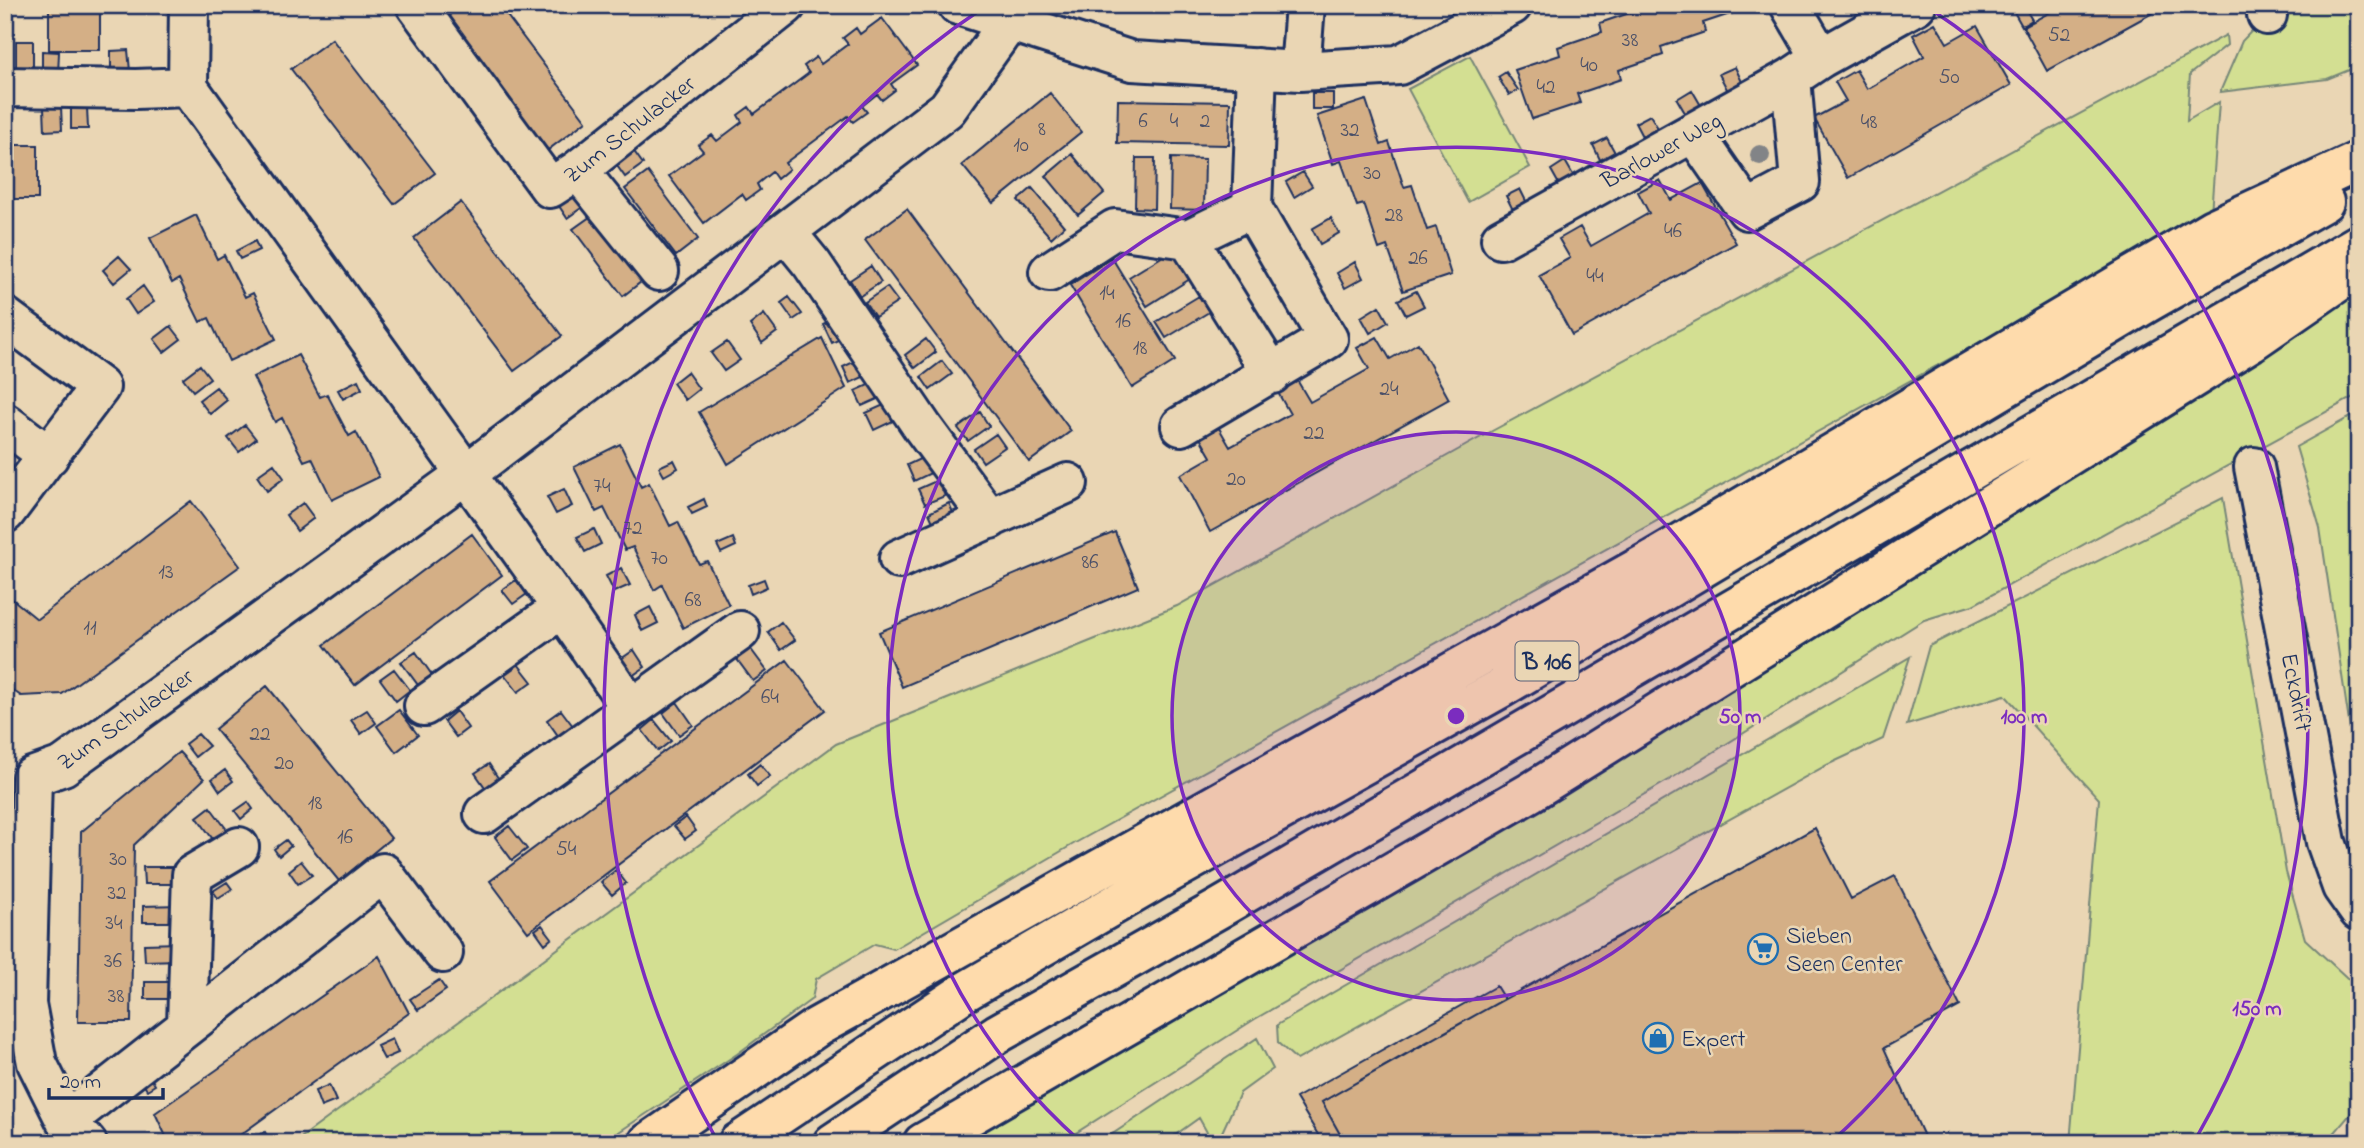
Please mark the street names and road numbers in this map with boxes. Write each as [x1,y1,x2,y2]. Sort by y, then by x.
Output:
street label: Zum Schulacker [557,68,705,194]
street label: Barlower Weg [1595,105,1729,200]
road number: B 106 [1516,642,1578,680]
street label: Eckdrift [2270,650,2319,735]
street label: Zum Schulacker [51,661,202,781]

